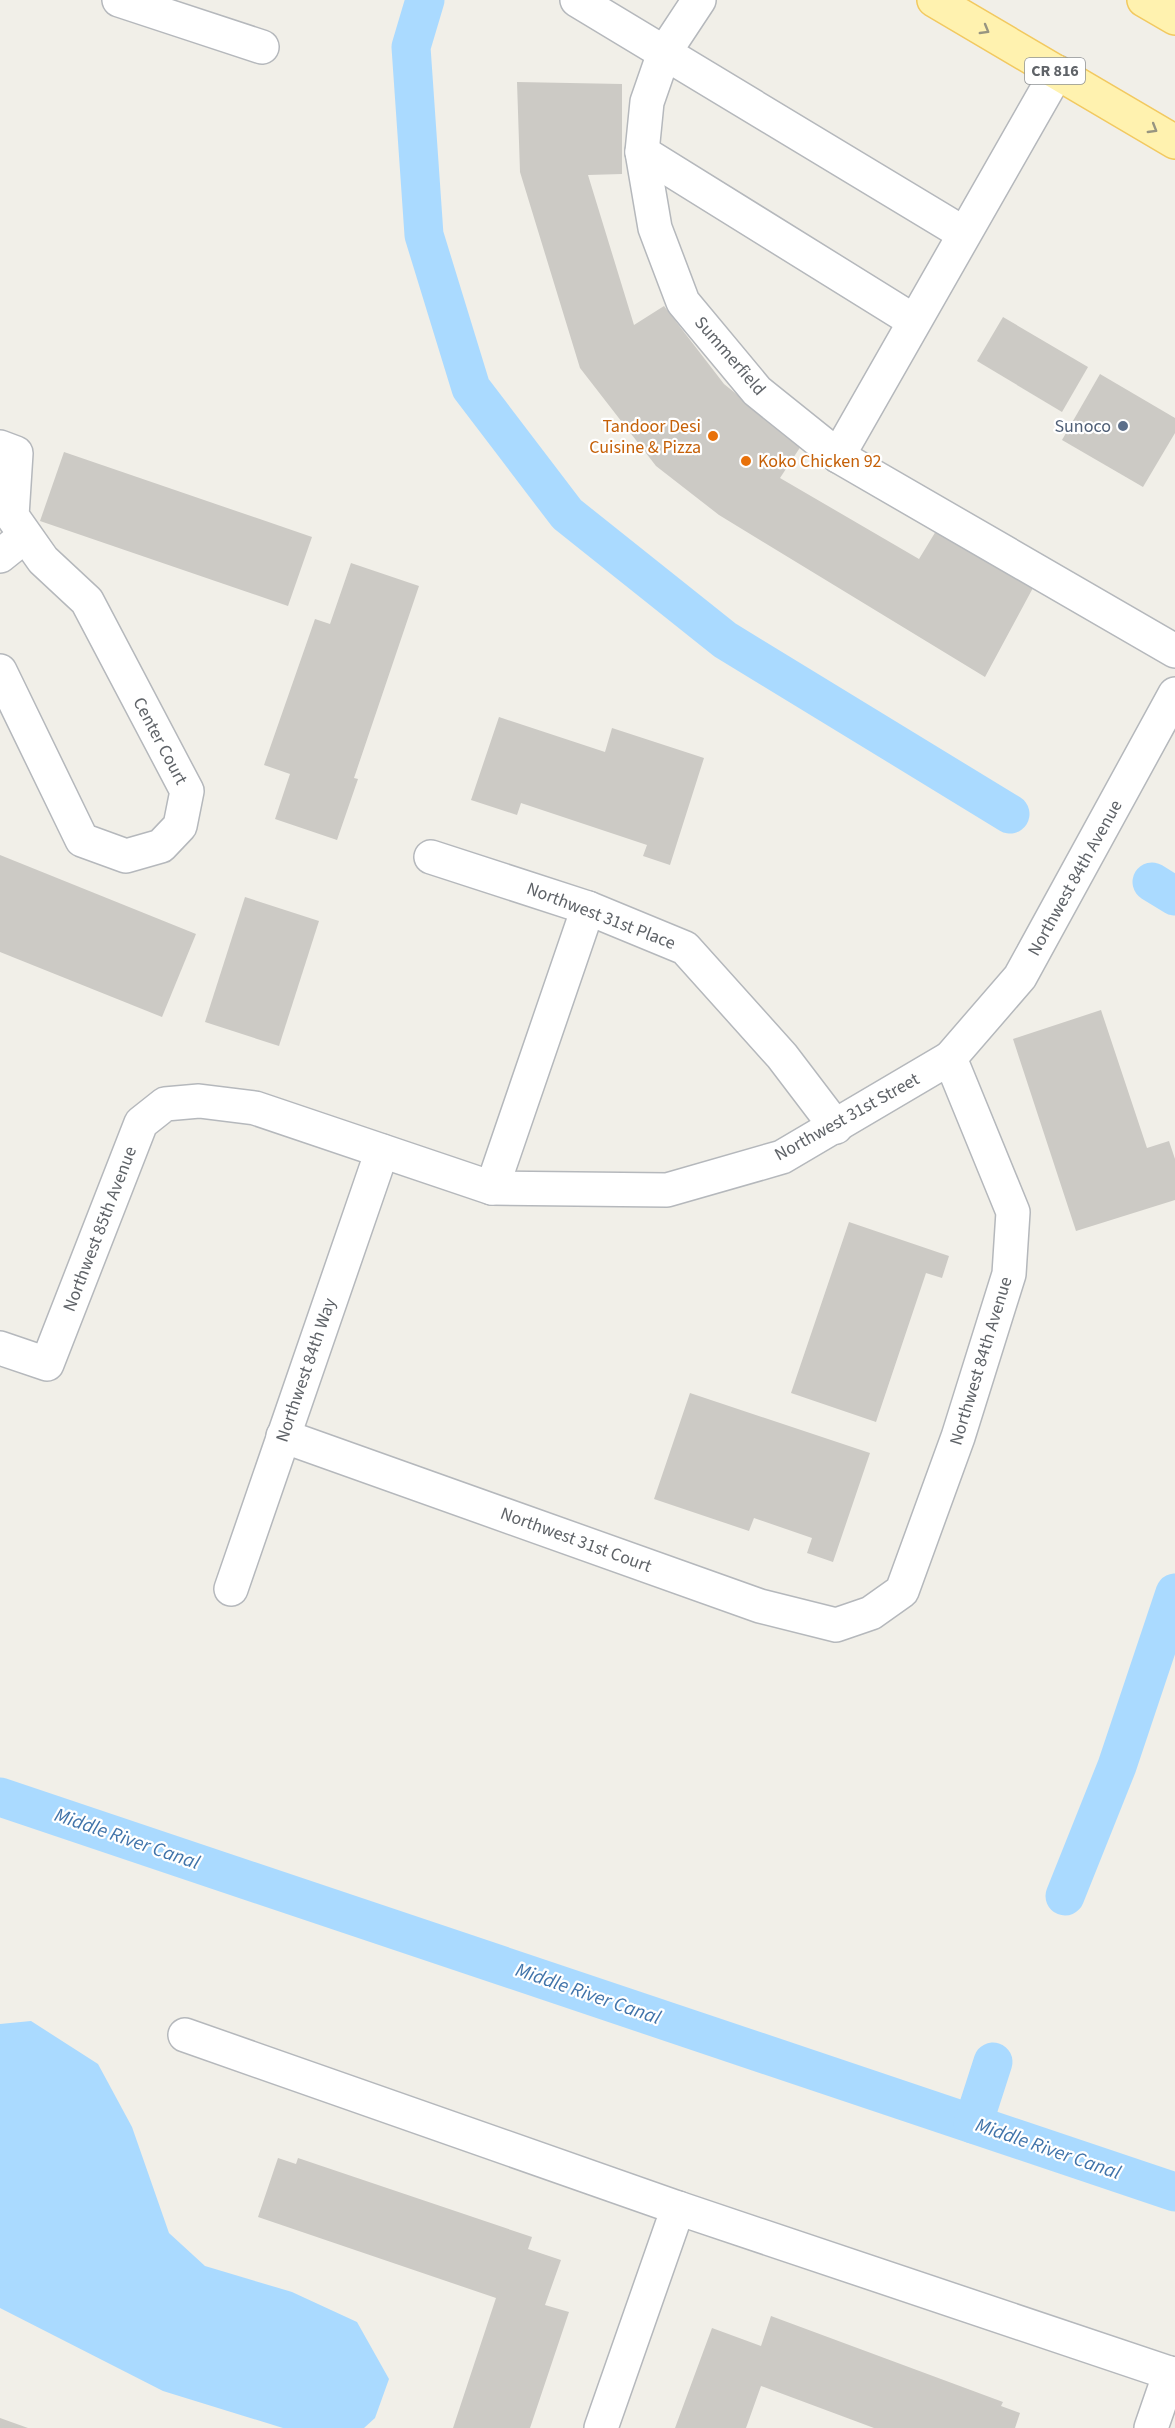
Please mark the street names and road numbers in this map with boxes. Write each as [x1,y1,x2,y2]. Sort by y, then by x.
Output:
road number: CR 816 [1025,58,1085,84]
street label: Summerfield [689,311,771,401]
street label: Center Court [126,693,194,789]
street label: Northwest 84th Avenue [1022,795,1128,961]
street label: Northwest 31st Place [523,876,679,956]
street label: Northwest 31st Street [770,1067,924,1167]
street label: Northwest 85th Avenue [57,1143,143,1315]
street label: Northwest 84th Avenue [943,1274,1019,1448]
street label: Northwest 84th Way [270,1294,343,1445]
street label: Northwest 31st Court [497,1501,655,1579]

